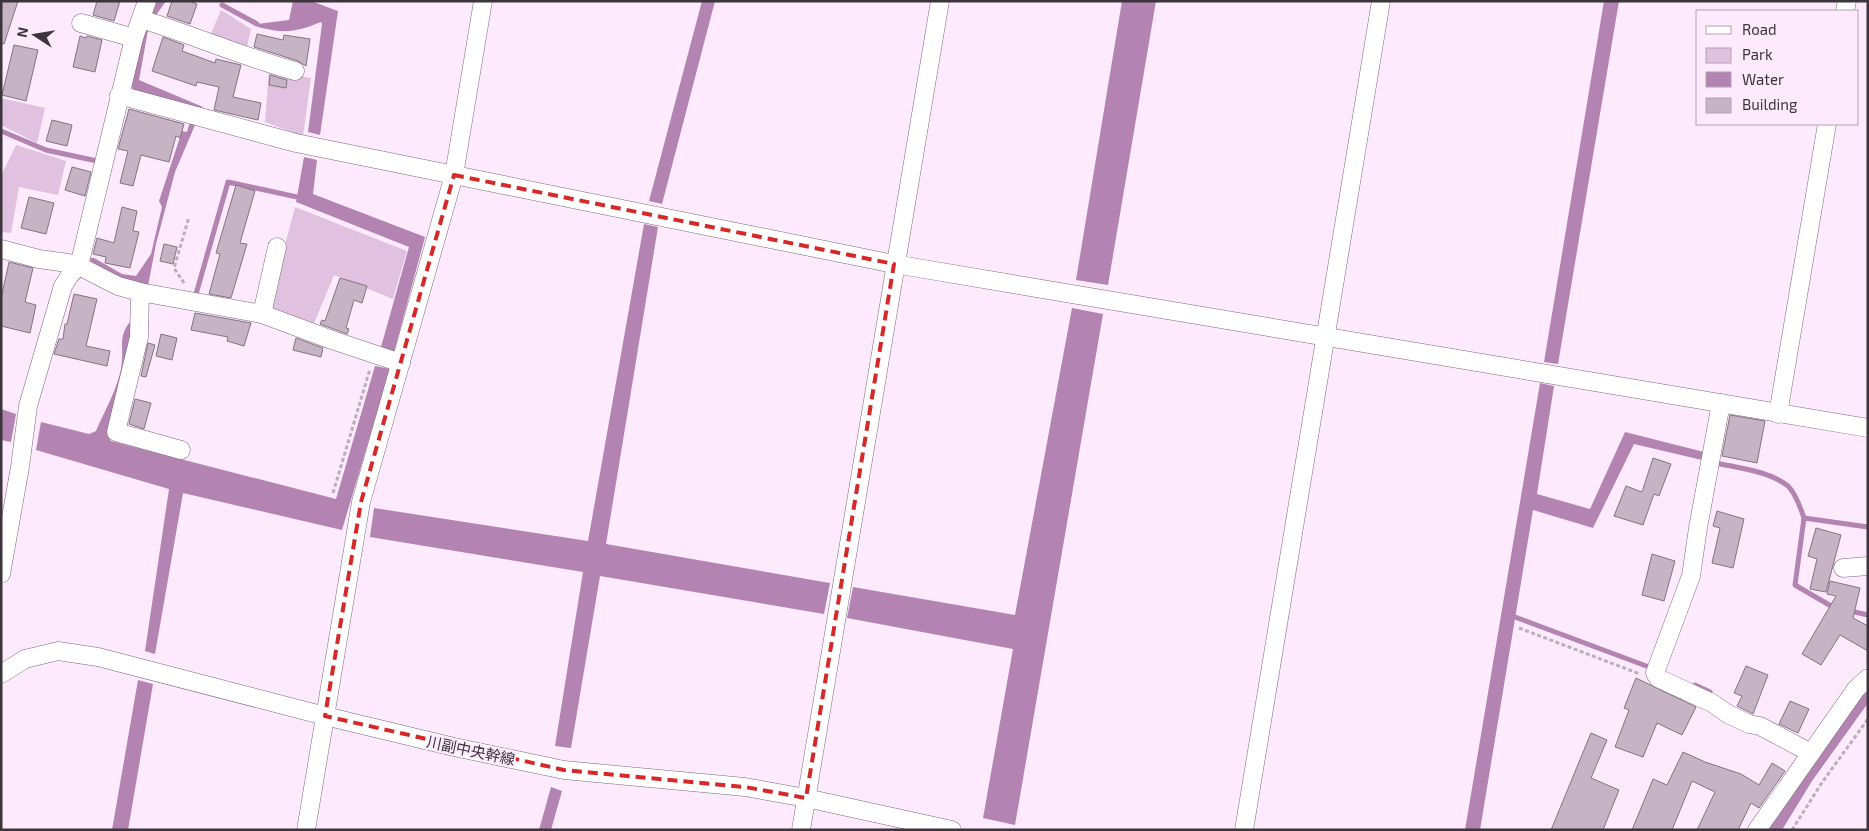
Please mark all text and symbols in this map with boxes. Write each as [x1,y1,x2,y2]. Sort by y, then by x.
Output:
north arrow [10,10,60,60]
legend [1696,10,1859,125]
text: Road [1742,20,1777,38]
text: N [12,25,31,39]
text: Park [1742,45,1773,63]
text: Water [1742,70,1784,88]
text: Building [1742,95,1798,113]
street label: 川副中央幹線 [425,732,517,768]

